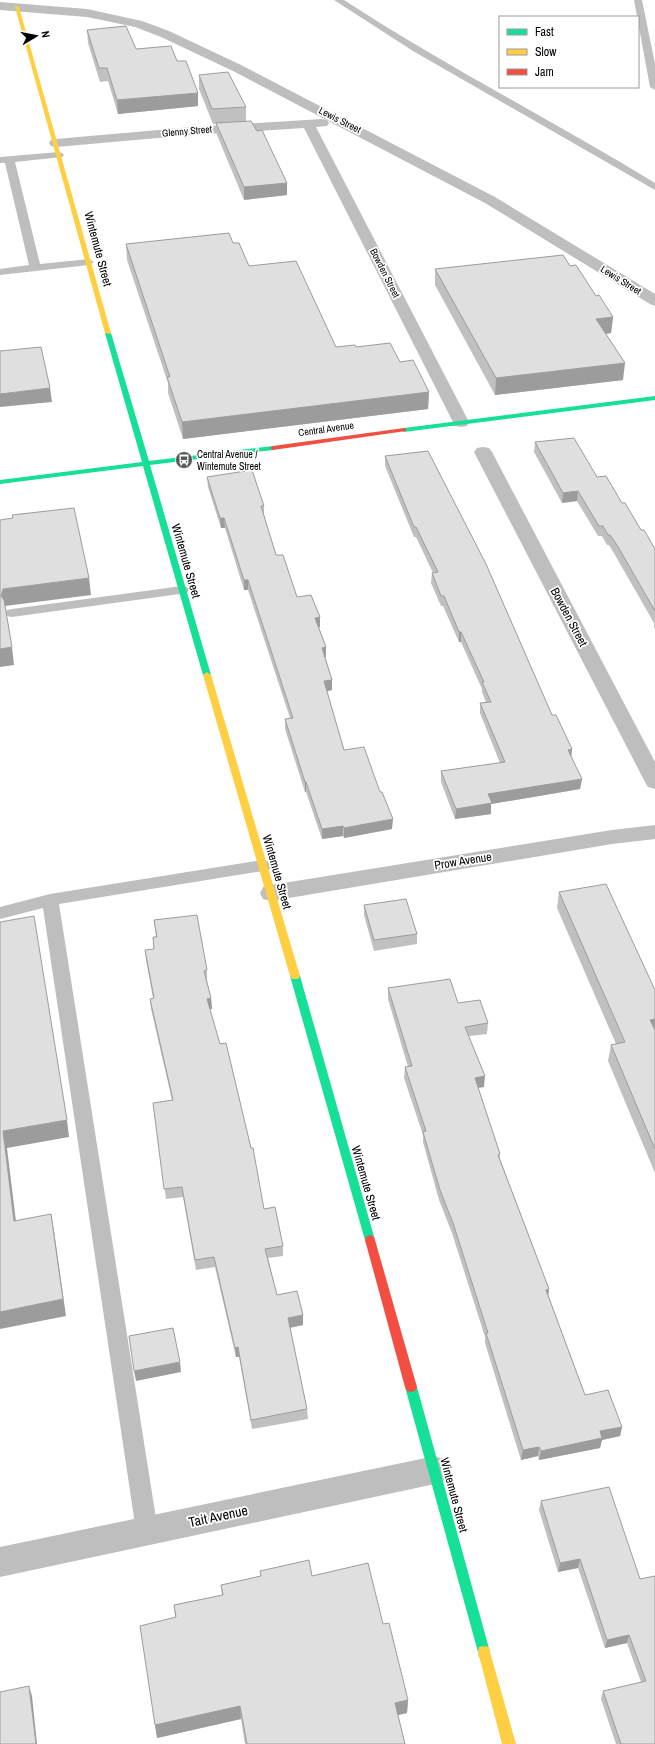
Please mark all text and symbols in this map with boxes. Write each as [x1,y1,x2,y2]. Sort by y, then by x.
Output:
north arrow [16,16,56,56]
legend [499,16,639,88]
text: Fast [535,24,554,40]
text: N [38,30,53,39]
text: Slow [535,44,557,60]
text: Jam [535,64,554,80]
street label: Lewis Street [317,104,364,136]
street label: Glenny Street [161,122,213,140]
street label: Wintemute Street [80,210,116,288]
street label: Bowden Street [367,246,403,301]
street label: Lewis Street [598,262,644,298]
street label: Central Avenue [297,419,355,439]
place label: Central Avenue / Wintemute Street [197,448,262,473]
bus stop icon: Central Avenue / Wintemute Street [174,450,194,470]
street label: Wintemute Street [168,522,204,600]
street label: Bowden Street [547,585,591,649]
street label: Wintemute Street [259,833,295,911]
street label: Prow Avenue [433,849,493,873]
street label: Wintemute Street [348,1144,384,1222]
street label: Wintemute Street [436,1456,472,1534]
street label: Tait Avenue [187,1501,249,1531]

